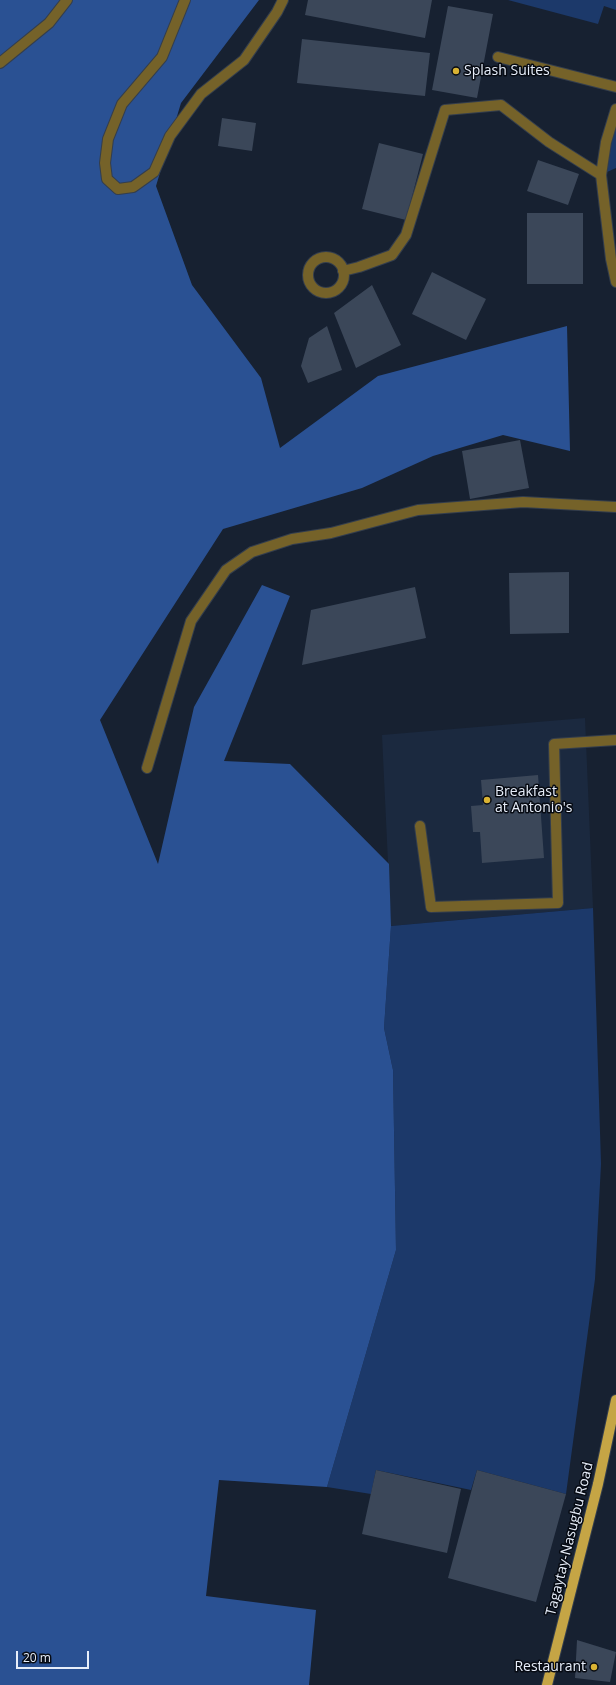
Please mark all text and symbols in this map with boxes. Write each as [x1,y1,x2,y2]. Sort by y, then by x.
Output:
place label: Splash Suites [464,63,550,79]
marker: Splash Suites [451,66,461,76]
place label: Breakfast at Antonio's [495,784,573,816]
marker: Breakfast at Antonio's [482,795,492,805]
street label: Tagaytay-Nasugbu Road [543,1461,597,1617]
scale bar [18,1643,91,1669]
text: 20 m [23,1649,51,1666]
place label: Restaurant [514,1659,586,1675]
marker: Restaurant [589,1662,599,1672]

